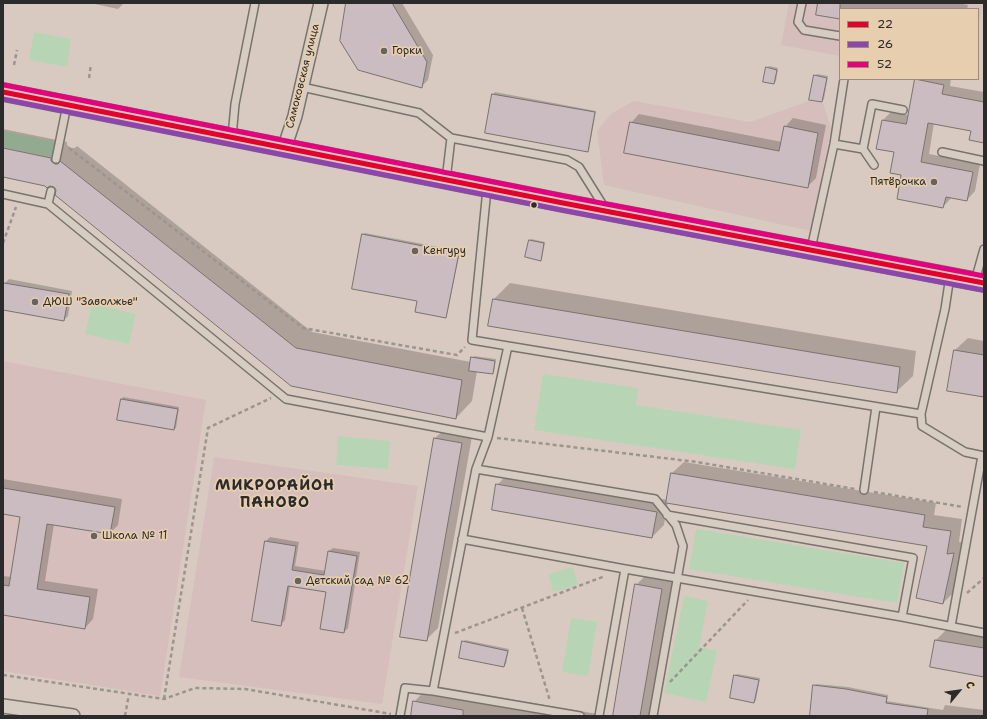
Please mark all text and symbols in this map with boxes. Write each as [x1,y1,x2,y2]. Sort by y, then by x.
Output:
legend [839,8,979,80]
text: 22 [877,16,893,32]
street label: Самоковская улица [284,22,322,130]
text: 26 [877,36,893,52]
place label: Горки [392,44,422,58]
marker: Горки [379,46,389,56]
text: 52 [877,56,892,72]
place label: Пятёрочка [870,175,926,189]
marker: Пятёрочка [929,177,939,187]
unlabelled marker [529,200,539,210]
place label: Кенгуру [423,244,466,258]
marker: Кенгуру [410,246,420,256]
place label: ДЮШ "Заволжье" [43,295,138,309]
marker: ДЮШ "Заволжье" [30,297,40,307]
district label: МИКРОРАЙОН ПАНОВО [215,477,335,512]
place label: Школа № 11 [102,529,167,543]
marker: Школа № 11 [89,531,99,541]
place label: Детский сад № 62 [306,574,409,588]
marker: Детский сад № 62 [293,576,303,586]
north arrow [939,671,979,711]
text: С [962,678,978,692]

